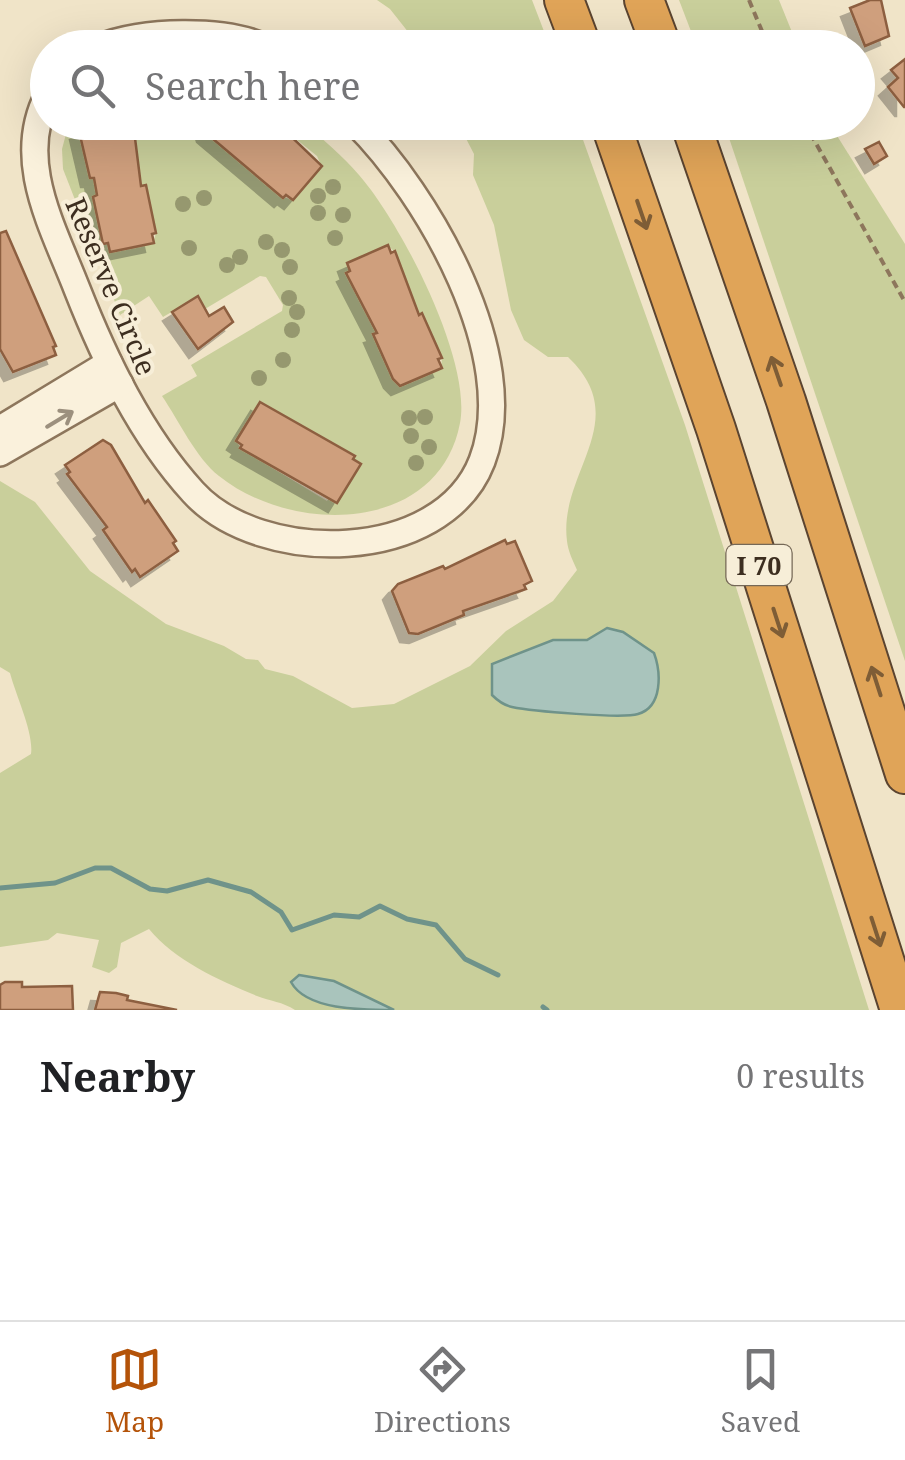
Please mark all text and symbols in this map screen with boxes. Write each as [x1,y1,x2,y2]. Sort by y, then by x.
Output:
search box [30,30,875,140]
icon: search [65,58,120,113]
text: Search here [145,59,361,111]
street label: Reserve Circle [58,191,166,381]
one-way arrow [634,198,652,229]
one-way arrow [766,357,784,388]
one-way arrow [45,409,74,429]
road number: I 70 [726,545,792,585]
one-way arrow [770,606,788,638]
one-way arrow [865,665,883,697]
one-way arrow [868,916,886,948]
text: Nearby [40,1047,195,1104]
text: 0 results [736,1054,865,1097]
tab: Map [105,1342,164,1440]
tab: Directions [374,1342,511,1440]
tab: Saved [721,1342,800,1440]

